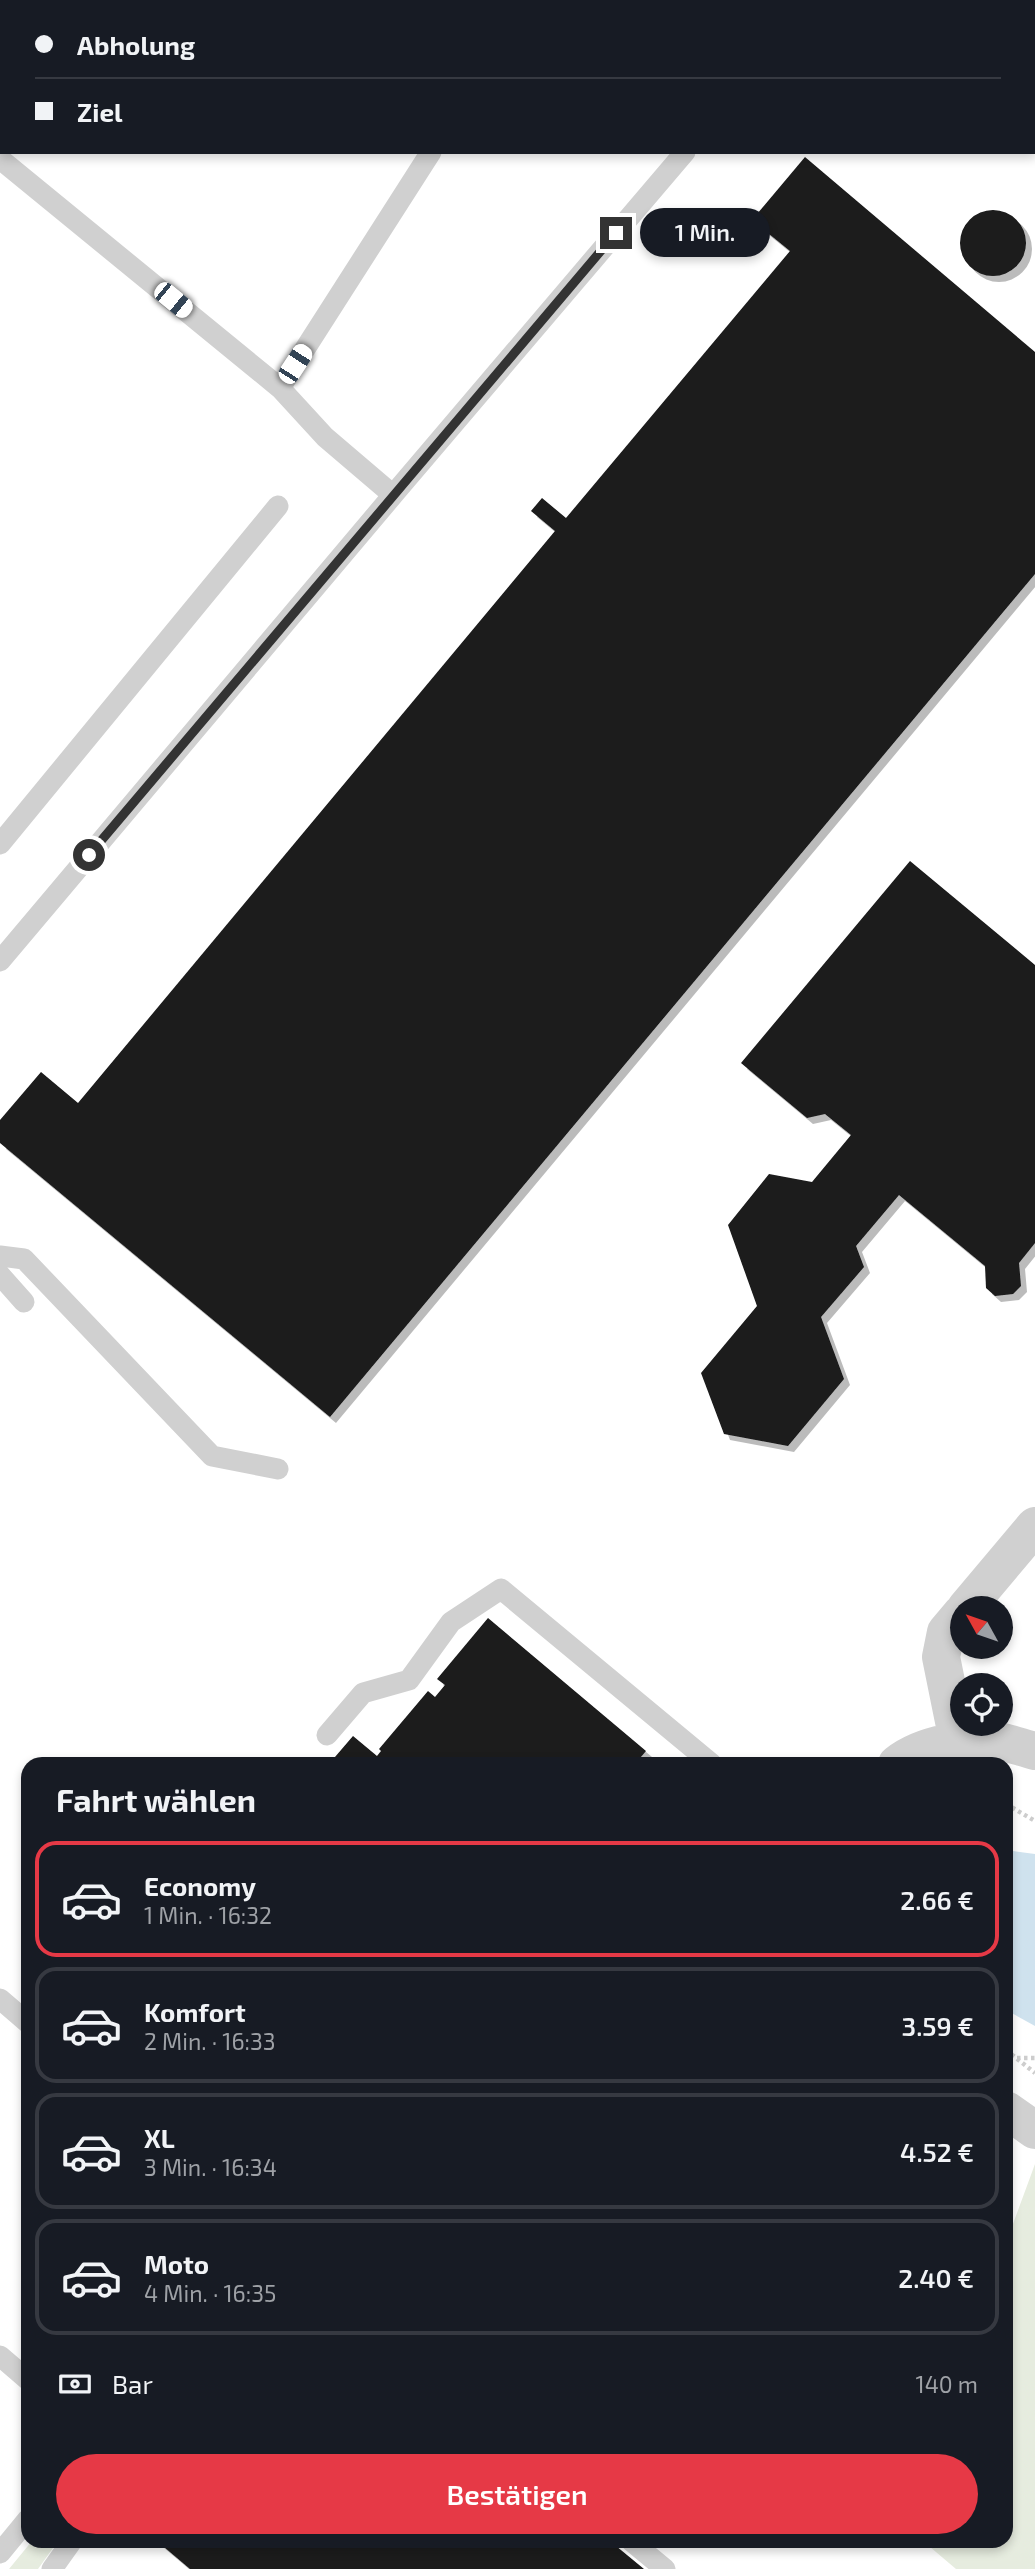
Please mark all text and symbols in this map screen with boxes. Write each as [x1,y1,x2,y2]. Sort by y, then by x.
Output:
text: Abholung [77,29,195,60]
text: Ziel [77,96,123,127]
callout: 1 Min. [640,208,770,258]
route end [600,217,632,249]
text: 1 Min. [675,218,735,246]
car [151,279,196,321]
car [275,341,316,387]
route start [73,839,105,871]
north arrow [950,1596,1013,1659]
map controls [950,1596,1013,1736]
button: locate [950,1673,1013,1736]
text: Fahrt wählen [56,1780,256,1818]
icon: car [60,1868,123,1931]
text: Economy [144,1870,256,1901]
text: 2.66 € [900,1884,974,1915]
text: 1 Min. · 16:32 [144,1901,272,1929]
icon: car [60,1994,123,2057]
text: Komfort [144,1996,246,2027]
text: 3.59 € [902,2010,974,2041]
text: 2 Min. · 16:33 [144,2027,276,2055]
icon: car [60,2120,123,2183]
text: XL [144,2122,175,2153]
text: 4.52 € [900,2136,974,2167]
text: 3 Min. · 16:34 [144,2153,277,2181]
icon: car [60,2246,123,2309]
text: Moto [144,2248,209,2279]
text: 2.40 € [898,2262,974,2293]
text: 4 Min. · 16:35 [144,2279,276,2307]
icon: cash [56,2365,94,2403]
text: Bar [112,2368,153,2399]
text: 140 m [916,2370,978,2398]
button: Bestätigen [56,2454,978,2534]

